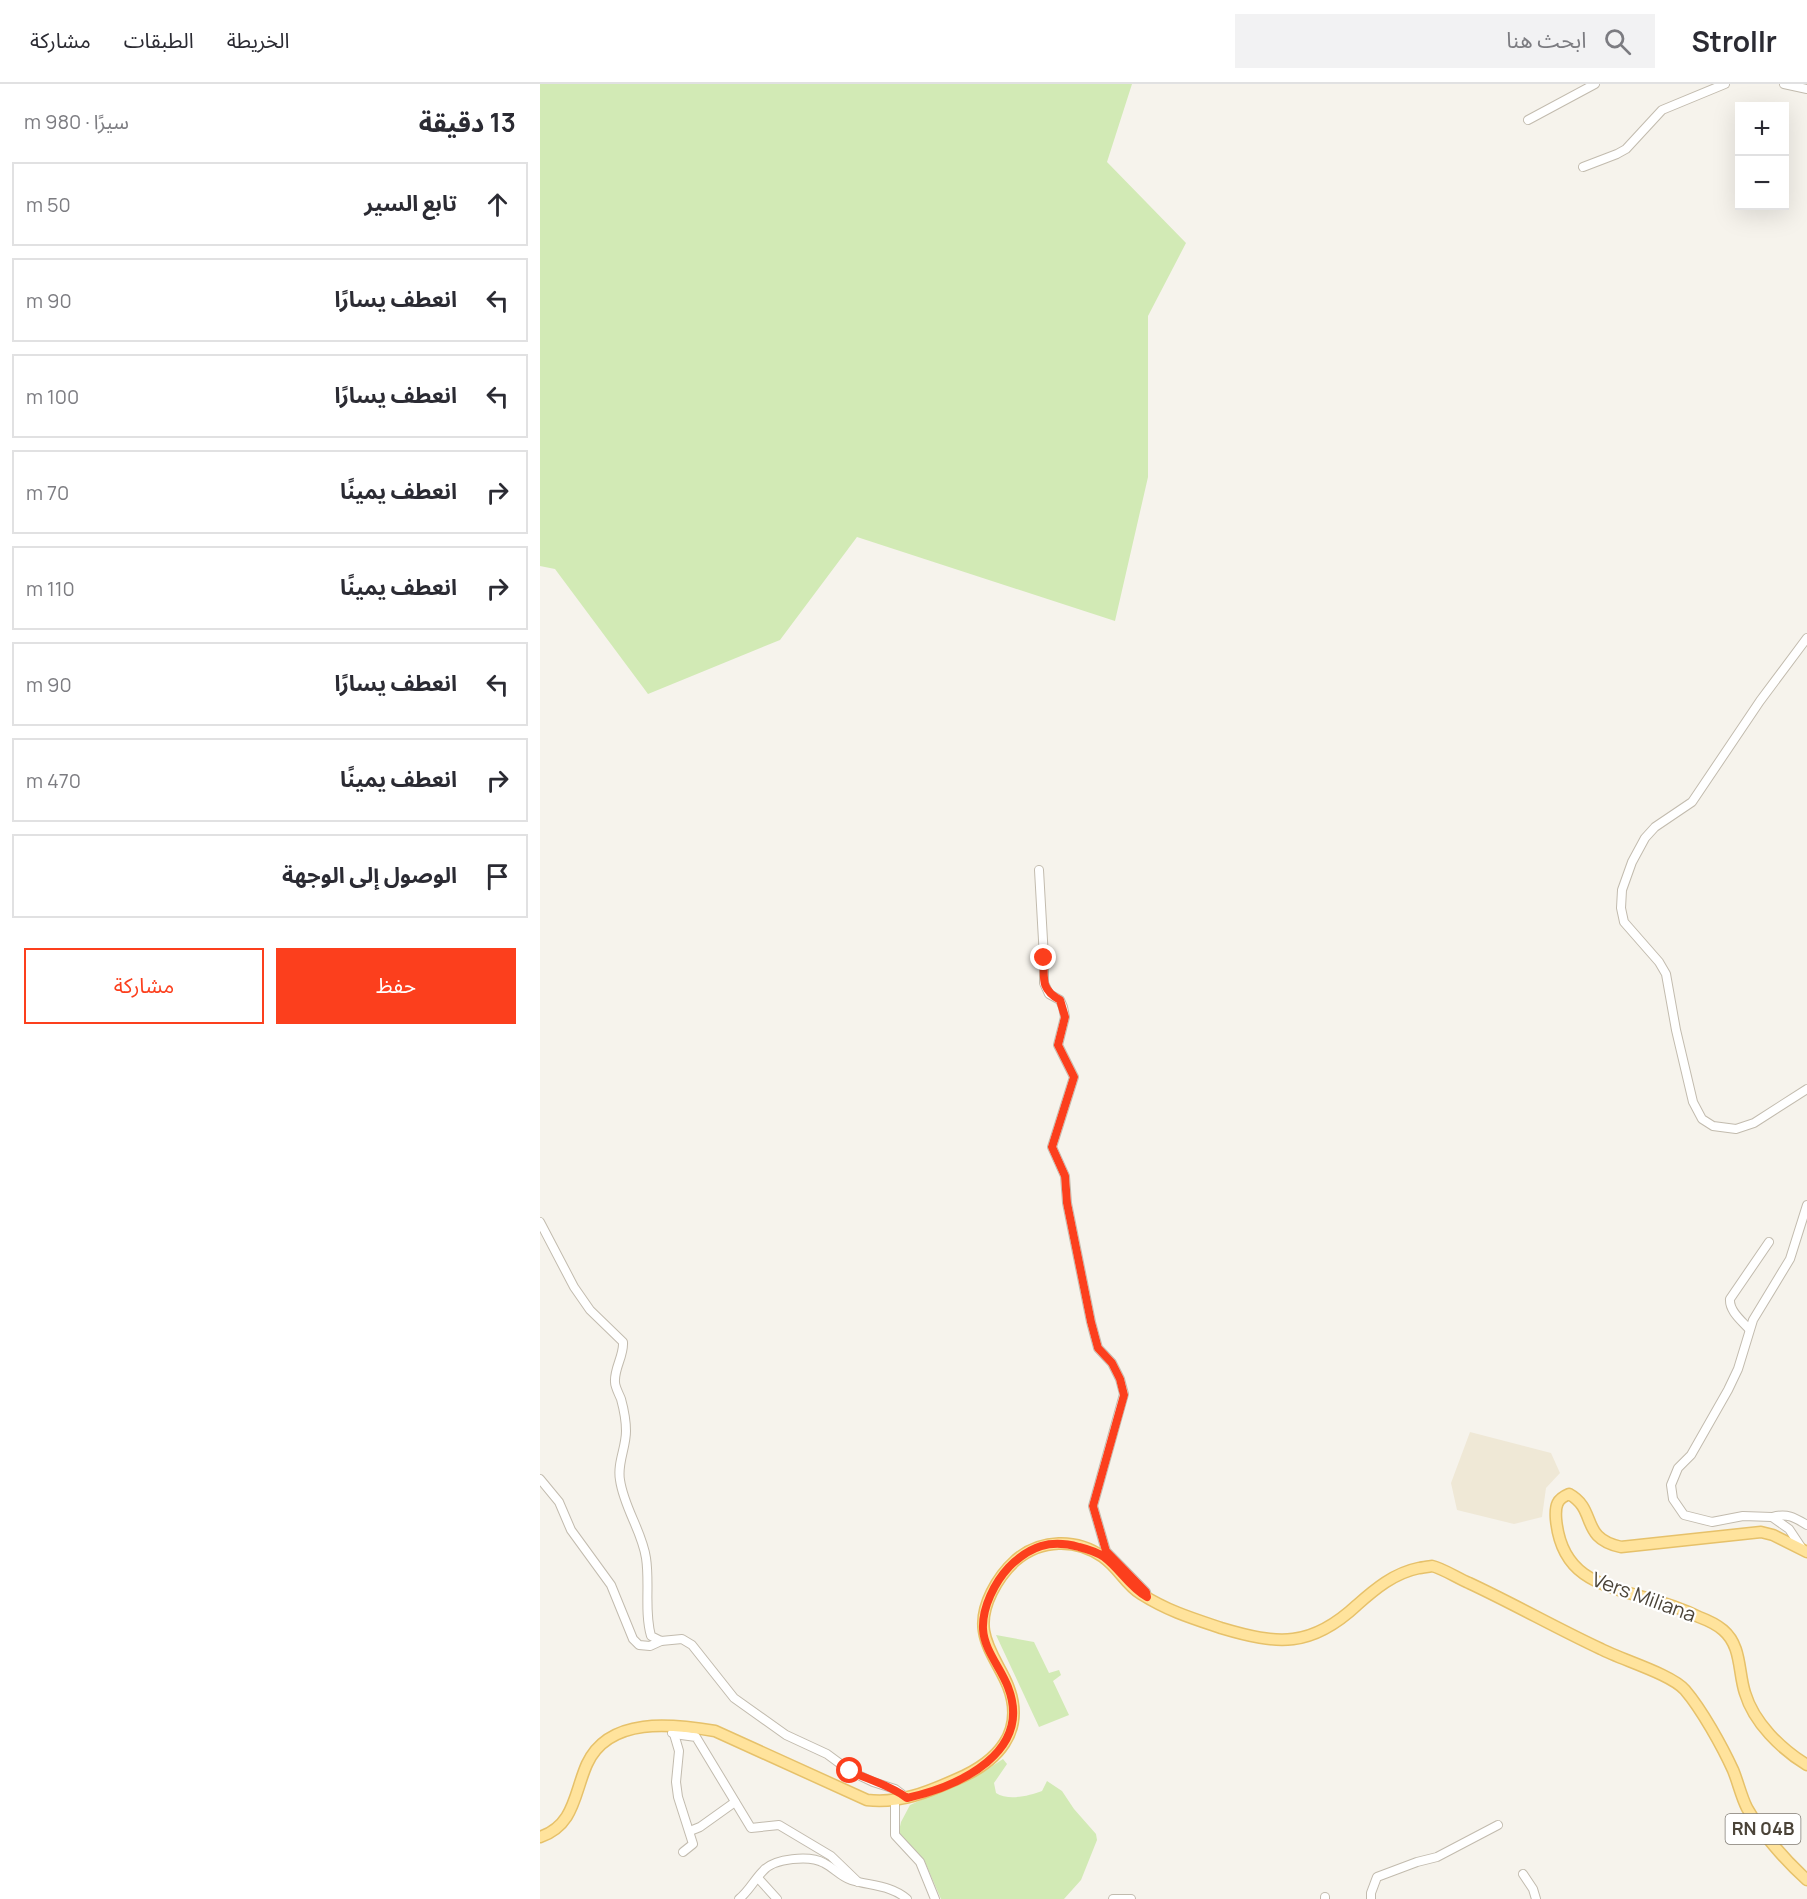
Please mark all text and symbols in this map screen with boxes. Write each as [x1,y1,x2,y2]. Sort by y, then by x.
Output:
search box [1235,14,1655,68]
text: Strollr [1691,22,1777,60]
text: ابحث هنا [1506,25,1586,55]
icon: search [1601,25,1634,58]
text: مشاركة [30,26,91,54]
text: الطبقات [124,26,194,54]
text: الخريطة [227,26,290,54]
map controls [1735,102,1789,210]
button: + [1735,102,1789,156]
text: 13 دقيقة [419,104,516,140]
text: سيرًا · 980 m [24,108,129,135]
button: − [1735,156,1789,210]
text: تابع السير [364,188,457,218]
icon: ahead [481,188,514,221]
text: 50 m [26,191,71,218]
text: انعطف يسارًا [334,284,457,314]
icon: left [481,284,514,317]
text: 90 m [26,287,72,314]
text: انعطف يسارًا [334,380,457,410]
icon: left [481,380,514,413]
text: 100 m [26,383,79,410]
text: انعطف يمينًا [340,476,457,506]
icon: right [481,476,514,509]
text: 70 m [26,479,69,506]
text: انعطف يمينًا [340,572,457,602]
icon: right [481,572,514,605]
text: 110 m [26,575,75,602]
text: انعطف يسارًا [334,668,457,698]
icon: left [481,668,514,701]
text: 90 m [26,671,72,698]
text: انعطف يمينًا [340,764,457,794]
icon: right [481,764,514,797]
text: 470 m [26,767,81,794]
text: الوصول إلى الوجهة [282,860,457,890]
icon: arrive [481,860,514,893]
route end [1030,944,1056,970]
button: مشاركة [24,948,264,1024]
button: حفظ [276,948,516,1024]
street label: Vers Miliana [1588,1565,1700,1628]
route start [836,1757,862,1783]
road number: RN 04B [1726,1814,1800,1844]

